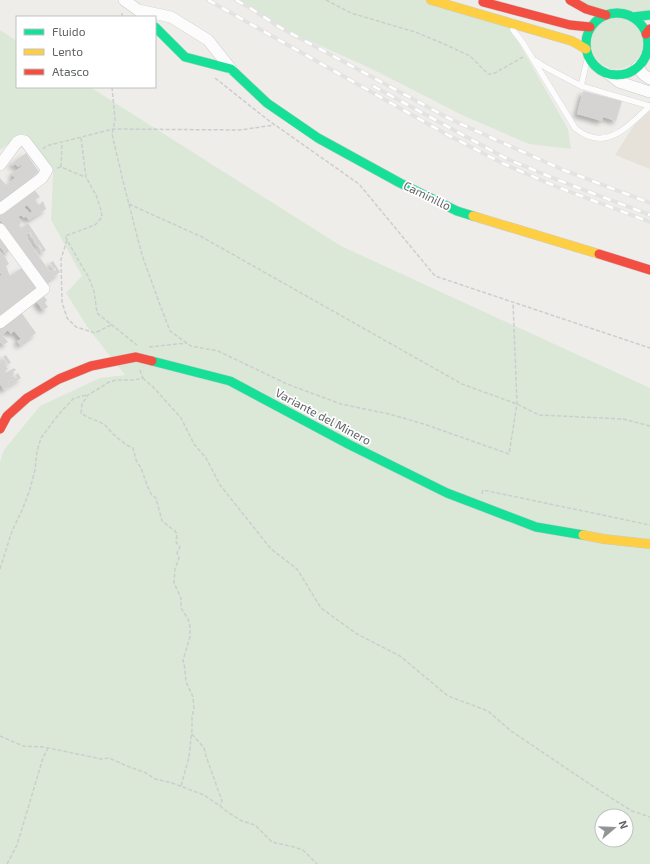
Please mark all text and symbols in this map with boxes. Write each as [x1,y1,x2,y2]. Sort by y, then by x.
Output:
legend [16,16,156,88]
text: Fluido [52,24,86,38]
text: Lento [52,44,83,58]
text: Atasco [52,64,89,78]
street label: Caminillo [402,178,454,213]
street label: Variante del Minero [273,385,374,447]
north arrow [594,808,634,848]
text: N [616,819,631,831]

